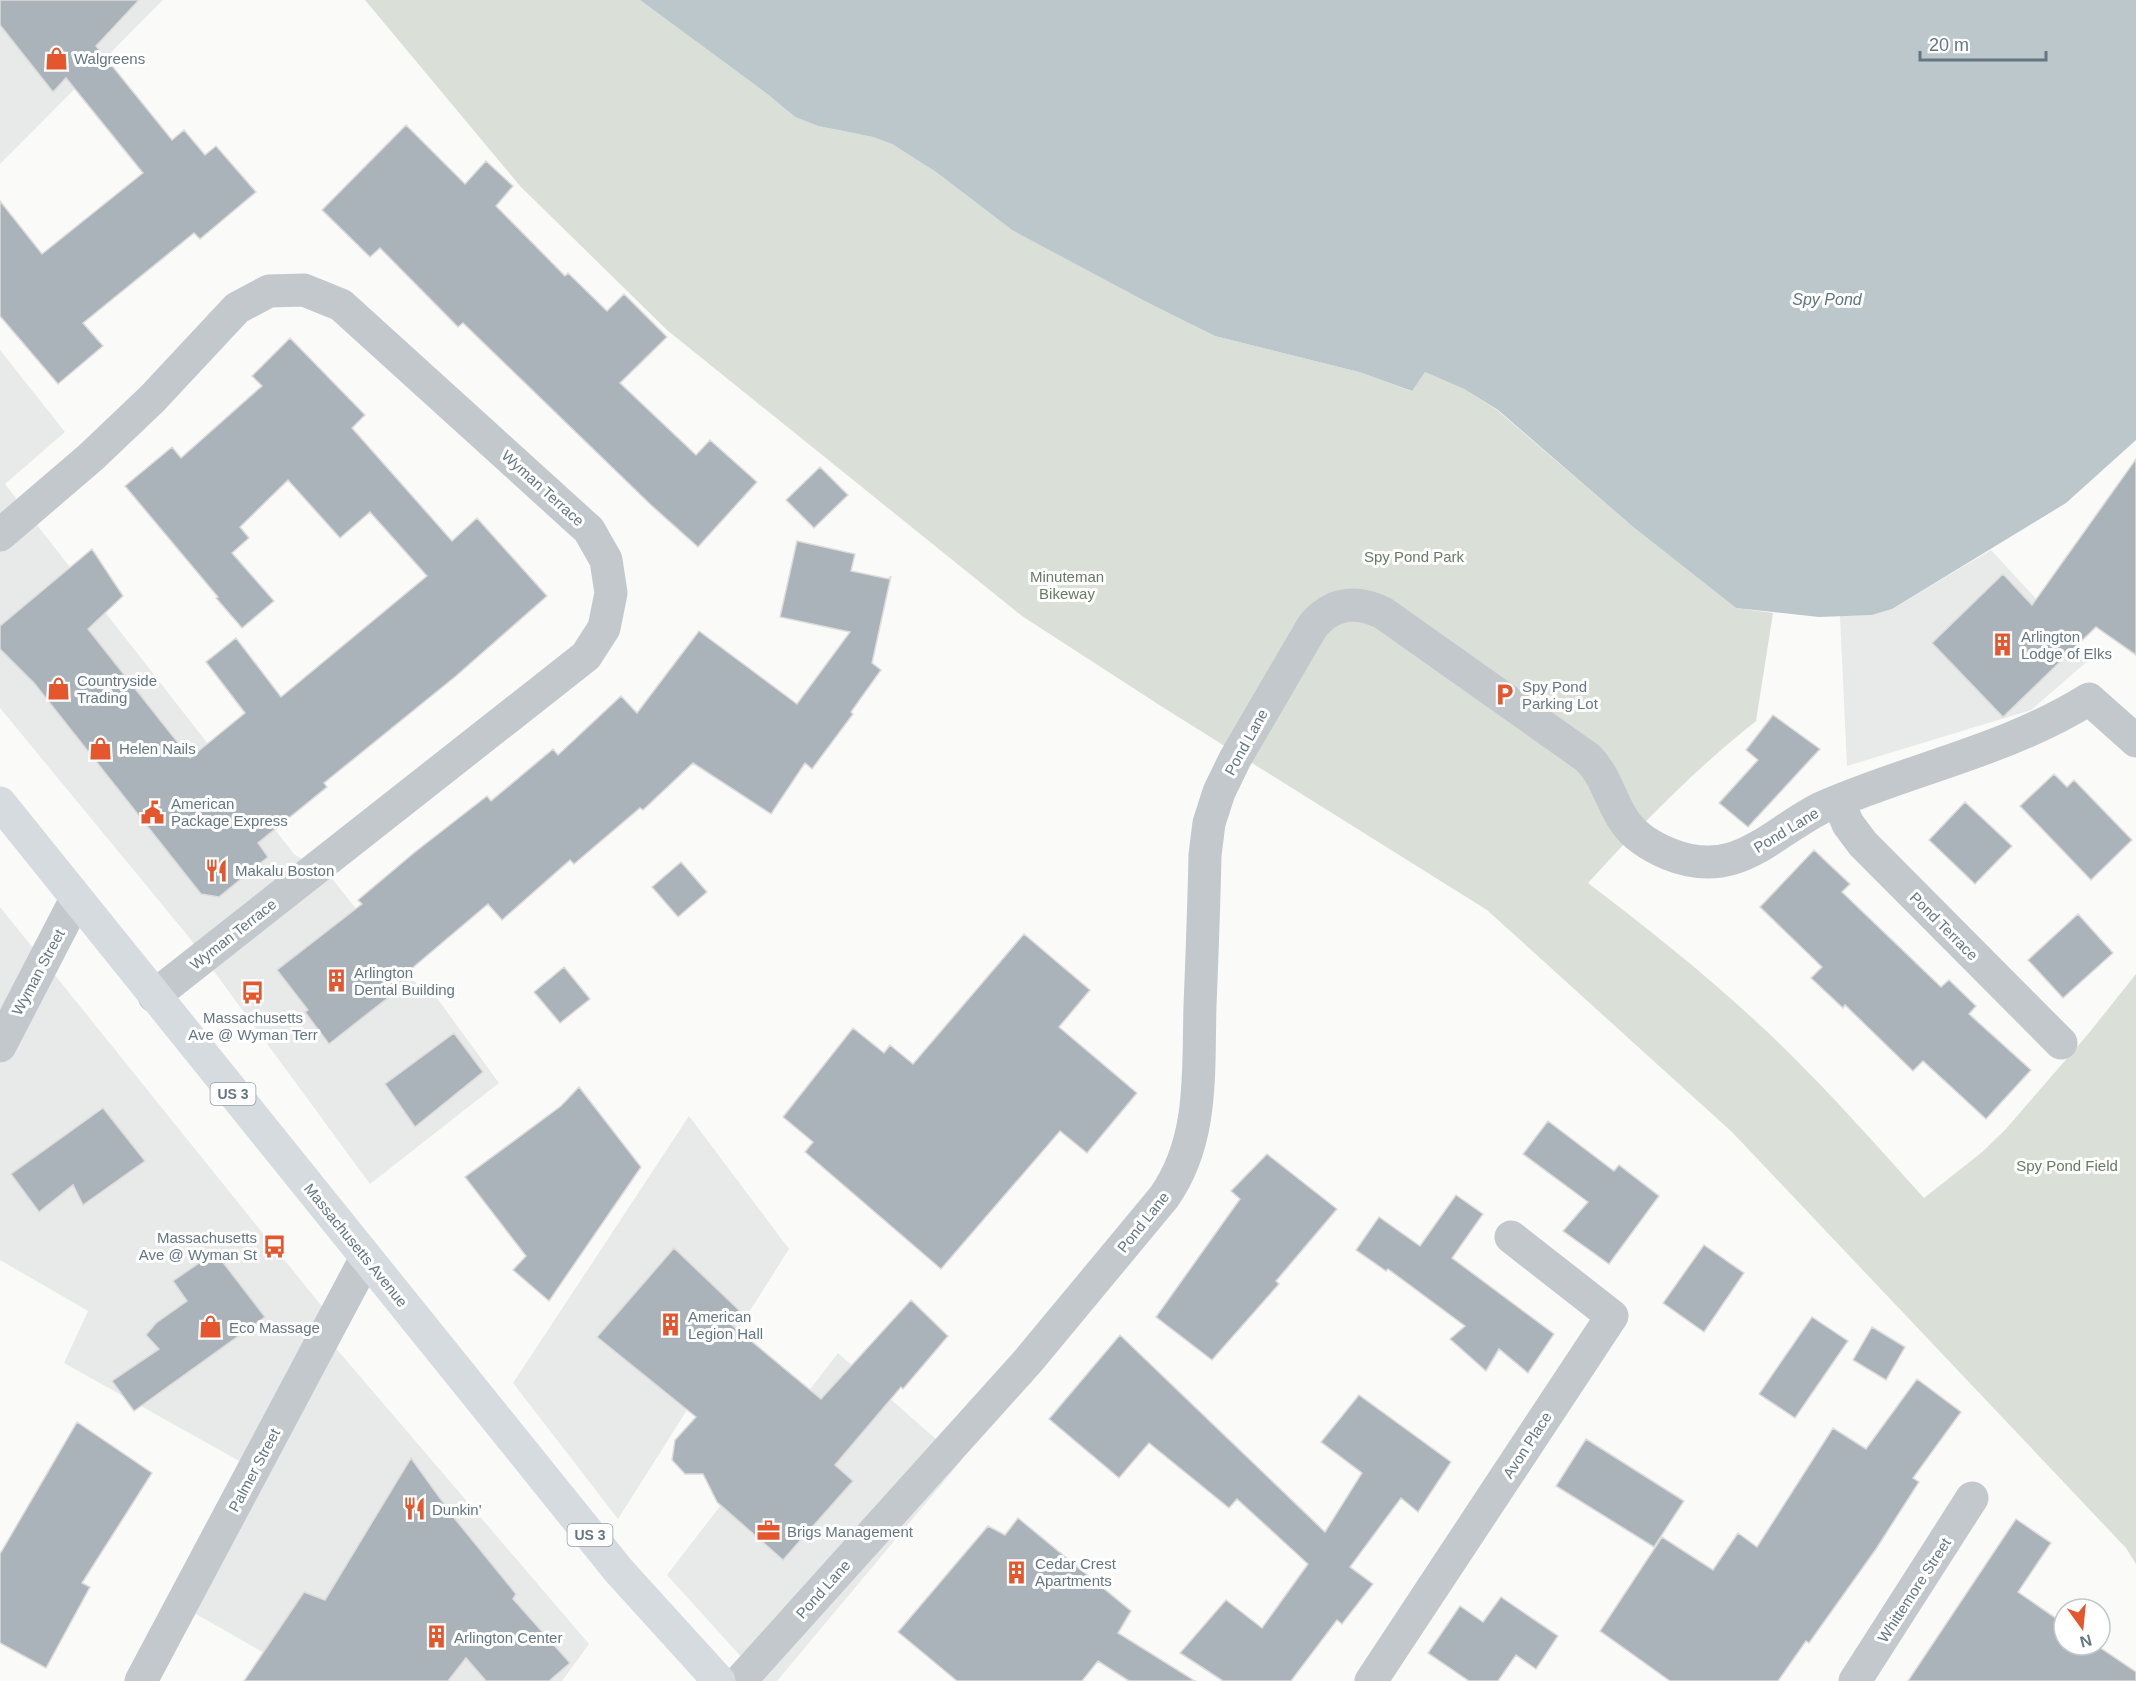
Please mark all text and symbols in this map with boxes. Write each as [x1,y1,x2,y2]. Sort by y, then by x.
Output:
scale bar [1920,24,2046,62]
text: 20 m [1929,35,1969,55]
shop icon: Walgreens [43,45,69,71]
place label: Walgreens [74,50,145,67]
water label: Spy Pond [1792,291,1863,308]
street label: Wyman Terrace [498,447,588,529]
park label: Spy Pond Park [1364,548,1465,565]
park label: Minuteman Bikeway [1030,568,1104,602]
place label: Arlington Lodge of Elks [2021,628,2112,662]
building icon: Arlington Lodge of Elks [1990,632,2016,658]
place label: Countryside Trading [77,672,157,706]
shop icon: Countryside Trading [46,676,72,702]
place label: Spy Pond Parking Lot [1522,678,1599,712]
parking icon: Spy Pond Parking Lot [1491,682,1517,708]
street label: Pond Lane [1221,706,1271,778]
shop icon: Helen Nails [88,735,114,761]
place label: Helen Nails [119,740,196,757]
place label: American Package Express [171,795,288,829]
public building icon: American Package Express [140,799,166,825]
street label: Pond Lane [1751,804,1821,856]
restaurant icon: Makalu Boston [204,857,230,883]
place label: Makalu Boston [235,862,334,879]
street label: Pond Terrace [1907,889,1981,963]
street label: Wyman Terrace [187,895,279,973]
street label: Wyman Street [8,925,68,1018]
place label: Arlington Dental Building [354,964,455,998]
building icon: Arlington Dental Building [323,968,349,994]
bus stop icon: Massachusetts Ave @ Wyman Terr [240,980,266,1006]
place label: Massachusetts Ave @ Wyman Terr [188,1009,318,1043]
road number: US 3 [210,1083,256,1105]
park label: Spy Pond Field [2016,1157,2118,1174]
street label: Massachusetts Avenue [301,1180,411,1310]
street label: Pond Lane [1114,1188,1172,1256]
place label: Massachusetts Ave @ Wyman St [139,1229,258,1263]
bus stop icon: Massachusetts Ave @ Wyman St [262,1233,288,1259]
place label: American Legion Hall [688,1308,763,1342]
building icon: American Legion Hall [657,1312,683,1338]
shop icon: Eco Massage [198,1314,224,1340]
place label: Eco Massage [229,1319,320,1336]
street label: Avon Place [1499,1409,1555,1481]
street label: Palmer Street [225,1425,283,1514]
restaurant icon: Dunkin' [401,1496,427,1522]
place label: Dunkin' [432,1501,482,1518]
office icon: Brigs Management [756,1518,782,1544]
place label: Brigs Management [787,1523,914,1540]
road number: US 3 [568,1524,612,1546]
street label: Whittemore Street [1874,1534,1954,1645]
place label: Cedar Crest Apartments [1035,1555,1117,1589]
street label: Pond Lane [792,1556,854,1622]
building icon: Cedar Crest Apartments [1004,1559,1030,1585]
north arrow [2052,1597,2112,1657]
building icon: Arlington Center [423,1624,449,1650]
place label: Arlington Center [454,1629,562,1646]
text: N [2078,1631,2094,1651]

